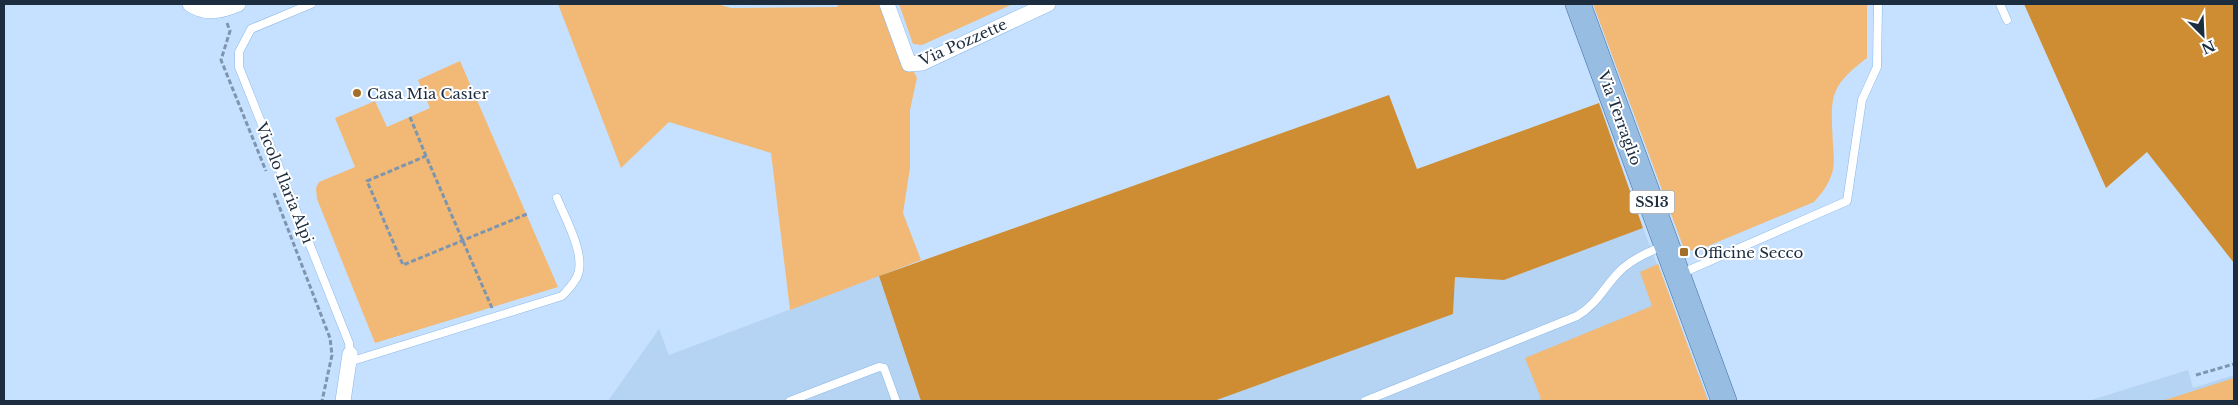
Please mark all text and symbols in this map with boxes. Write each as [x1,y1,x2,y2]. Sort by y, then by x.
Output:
north arrow [2178,10,2228,60]
street label: Via Pozzette [915,14,1010,70]
text: N [2199,36,2218,58]
street label: Via Terraglio [1594,67,1646,168]
place label: Casa Mia Casier [367,84,489,103]
marker: Casa Mia Casier [351,87,363,99]
street label: Vicolo Ilaria Alpi [252,119,318,246]
road number: SS13 [1630,190,1674,213]
place label: Officine Secco [1694,243,1804,262]
marker: Officine Secco [1678,246,1690,258]

